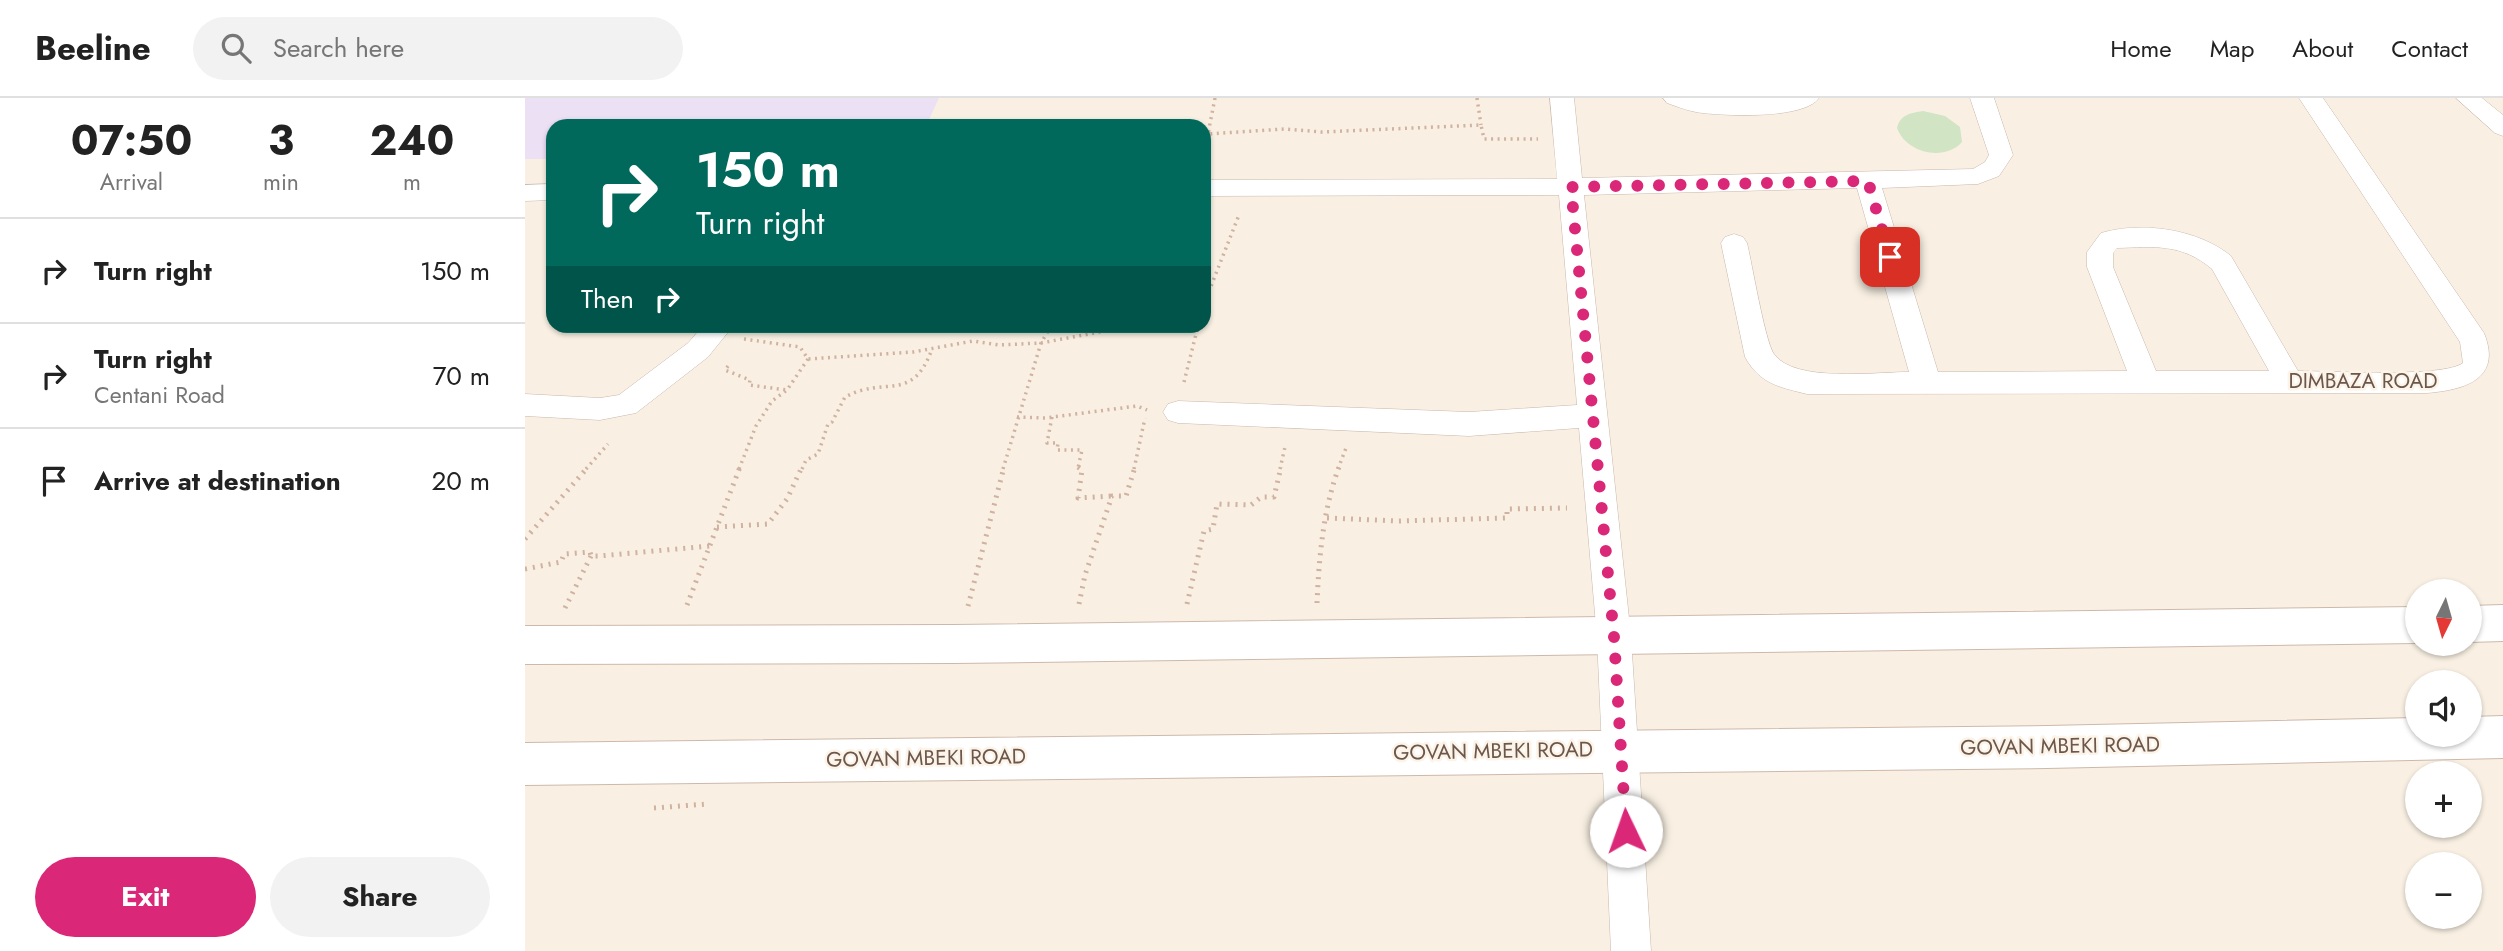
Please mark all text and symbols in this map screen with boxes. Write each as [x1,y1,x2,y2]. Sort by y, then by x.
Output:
search box [193,17,683,80]
text: Beeline [35,25,151,72]
icon: search [217,29,255,67]
text: Search here [273,29,404,67]
text: Home [2110,31,2172,66]
text: Map [2210,31,2254,66]
text: About [2292,31,2353,66]
text: Contact [2391,31,2468,66]
text: 07:50 [71,110,192,171]
text: 3 [268,110,294,171]
text: 240 [370,110,454,171]
text: 150 m [696,135,840,205]
icon: right [581,147,672,238]
text: Arrival [100,165,163,199]
text: min [263,165,299,199]
text: m [403,165,421,199]
text: Turn right [696,200,825,246]
pin [1860,227,1920,287]
icon: arrive [1871,238,1909,276]
icon: right [35,252,73,290]
text: Turn right [94,252,212,290]
text: 150 m [420,252,490,290]
text: Then [581,280,634,318]
icon: right [648,280,686,318]
text: Turn right [94,340,212,378]
icon: right [35,357,73,395]
text: 70 m [433,357,490,395]
street label: DIMBAZA ROAD [2288,366,2438,396]
text: Centani Road [94,378,225,412]
icon: arrive [35,462,73,500]
text: Arrive at destination [94,462,341,500]
text: 20 m [432,462,490,500]
north arrow [2405,579,2481,656]
map controls [2405,579,2482,929]
button: sound [2405,670,2482,747]
street label: GOVAN MBEKI ROAD [1960,729,2160,763]
street label: GOVAN MBEKI ROAD [1393,734,1593,768]
street label: GOVAN MBEKI ROAD [826,741,1026,775]
button: + [2405,761,2482,838]
position arrow [1589,794,1663,868]
button: − [2405,852,2482,929]
button: Exit [35,857,256,937]
button: Share [270,857,490,937]

